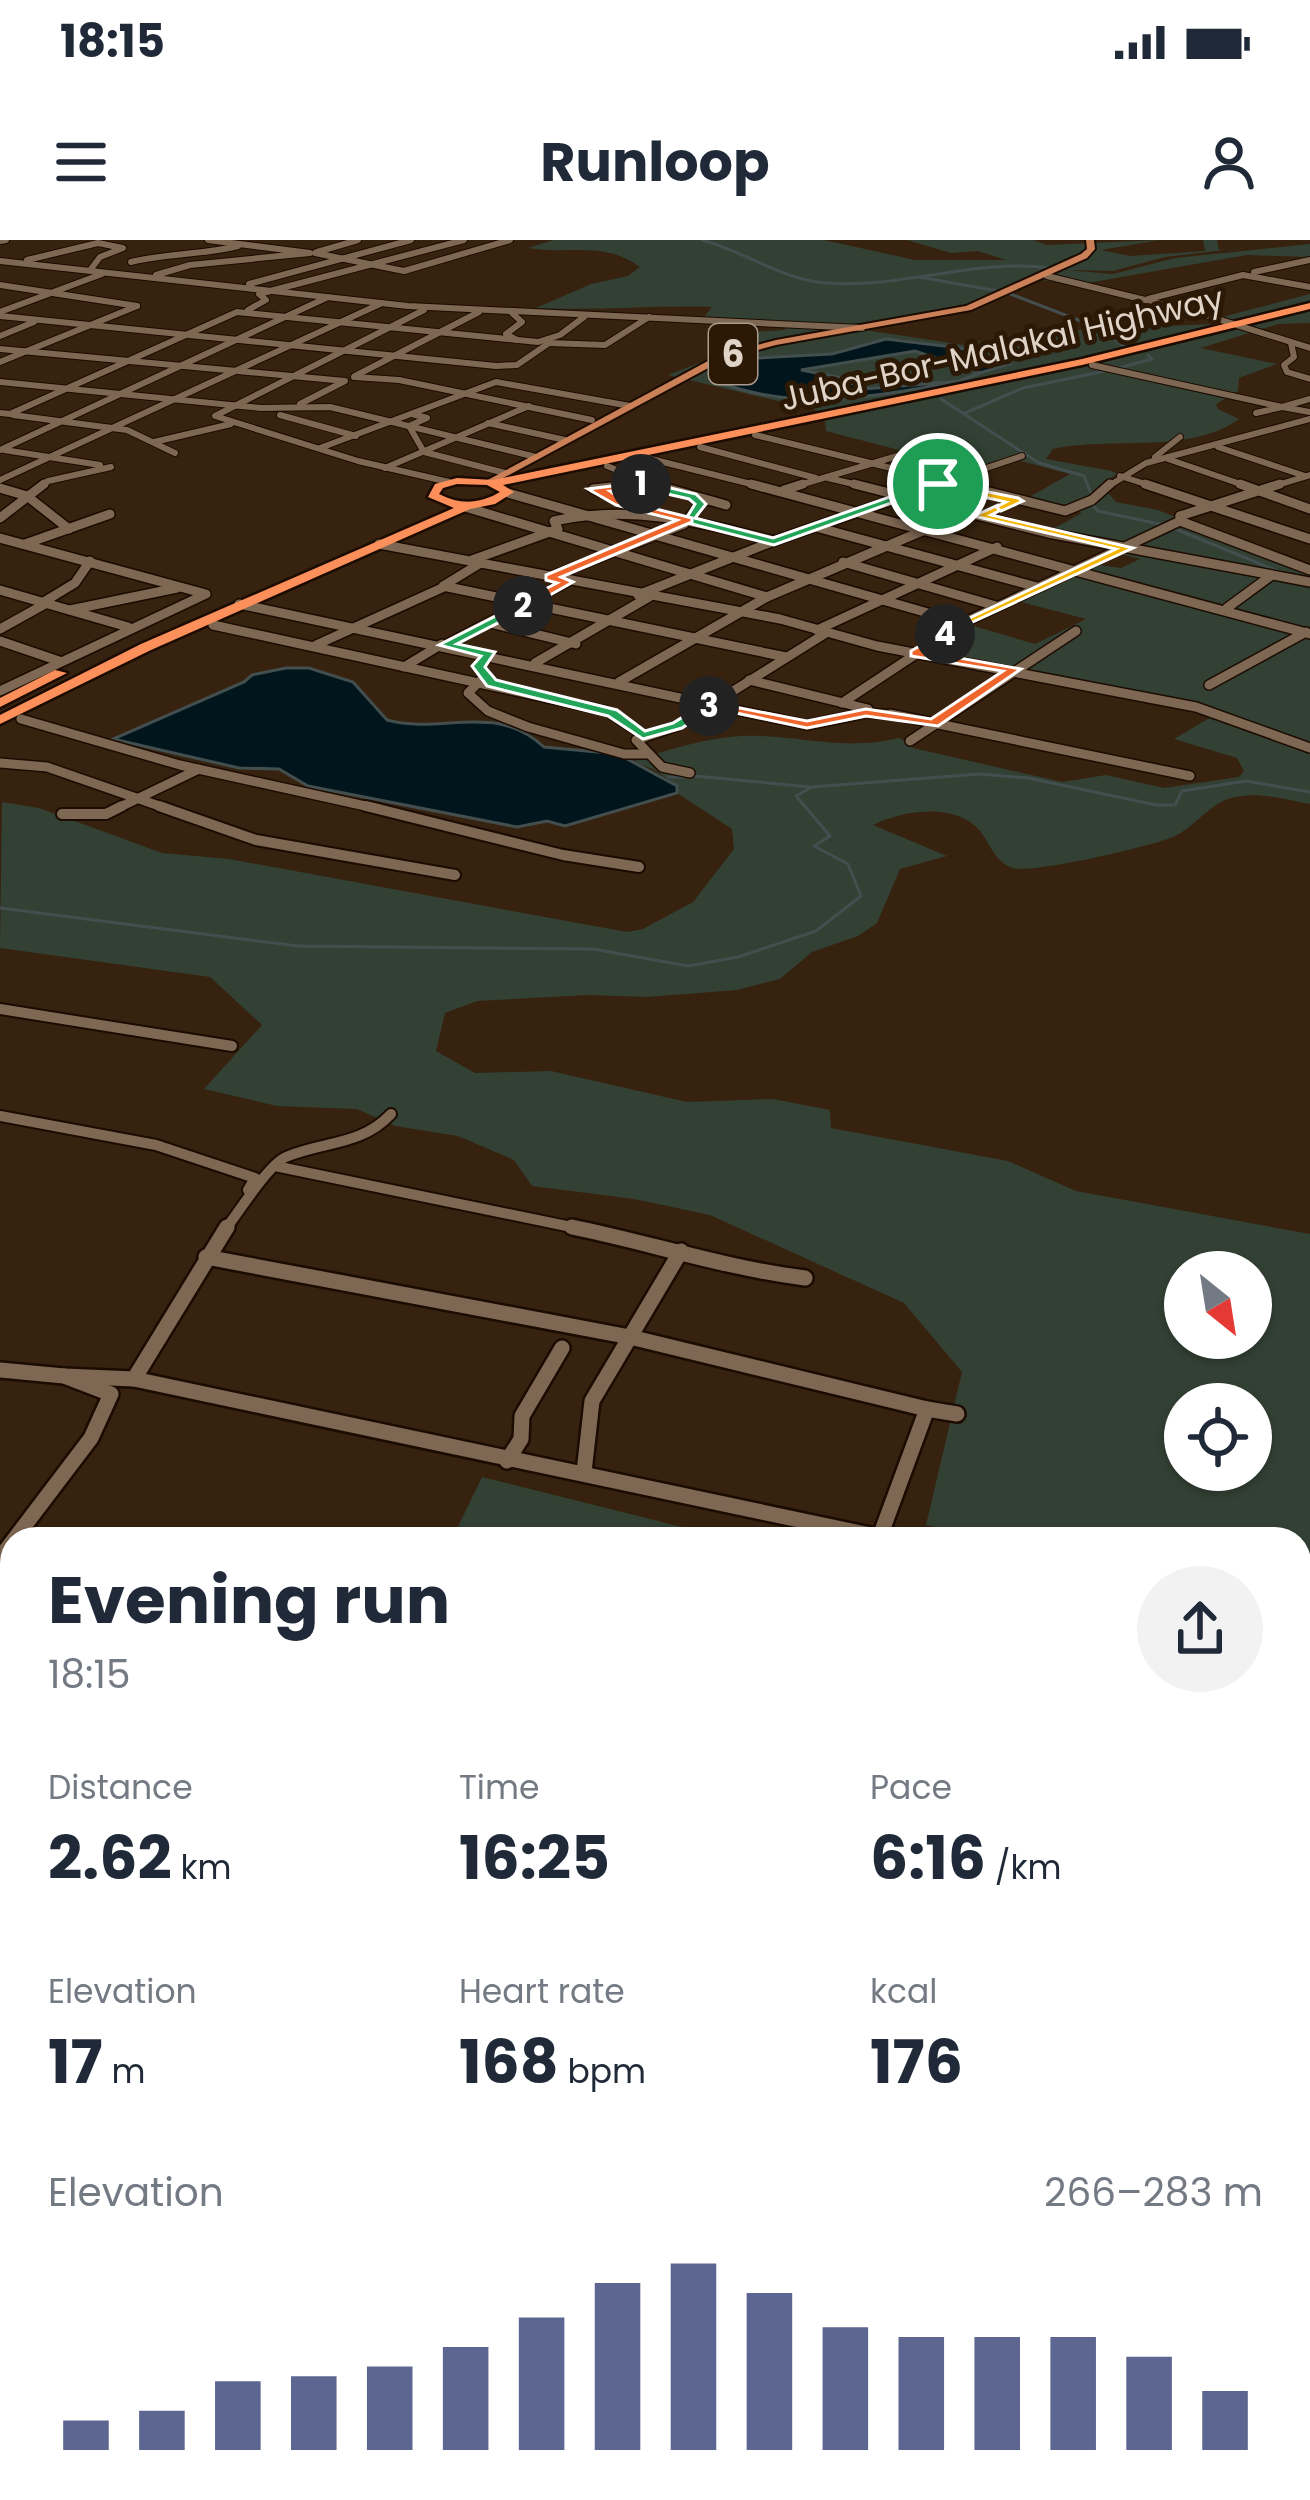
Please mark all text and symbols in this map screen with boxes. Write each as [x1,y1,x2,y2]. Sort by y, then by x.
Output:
text: 18:15 [60,10,165,73]
text: Runloop [540,124,770,200]
icon: menu [48,129,114,195]
icon: person [1196,129,1262,195]
street label: Juba-Bor-Malakal Highway [776,275,1228,422]
road number: 6 [709,324,757,384]
pin [887,433,989,535]
icon: arrive [905,451,971,517]
pin: 1 [611,454,671,514]
text: 1 [635,460,647,507]
pin: 2 [493,576,553,636]
text: 2 [514,582,532,629]
pin: 4 [915,604,975,664]
text: 4 [934,610,956,657]
pin: 3 [679,676,739,736]
text: 3 [699,682,719,729]
north arrow [1164,1251,1272,1359]
map controls [1164,1251,1272,1491]
button: locate [1164,1383,1272,1491]
text: Evening run [48,1554,450,1646]
button: share [1137,1566,1263,1692]
text: 18:15 [48,1647,130,1702]
text: Distance [48,1764,193,1811]
text: Time [459,1764,539,1811]
text: Pace [870,1764,952,1811]
text: 2.62 [48,1816,172,1900]
text: 16:25 [459,1816,610,1900]
text: 6:16 [870,1816,986,1900]
text: km [172,1844,231,1891]
text: /km [986,1844,1062,1891]
text: Elevation [48,1968,197,2015]
text: Heart rate [459,1968,625,2015]
text: kcal [870,1968,937,2015]
text: 17 [48,2020,103,2104]
text: 168 [459,2020,559,2104]
text: 176 [870,2020,963,2104]
text: m [103,2048,145,2095]
text: bpm [559,2048,646,2095]
text: Elevation [48,2165,224,2220]
text: 266–283 m [1044,2165,1263,2220]

